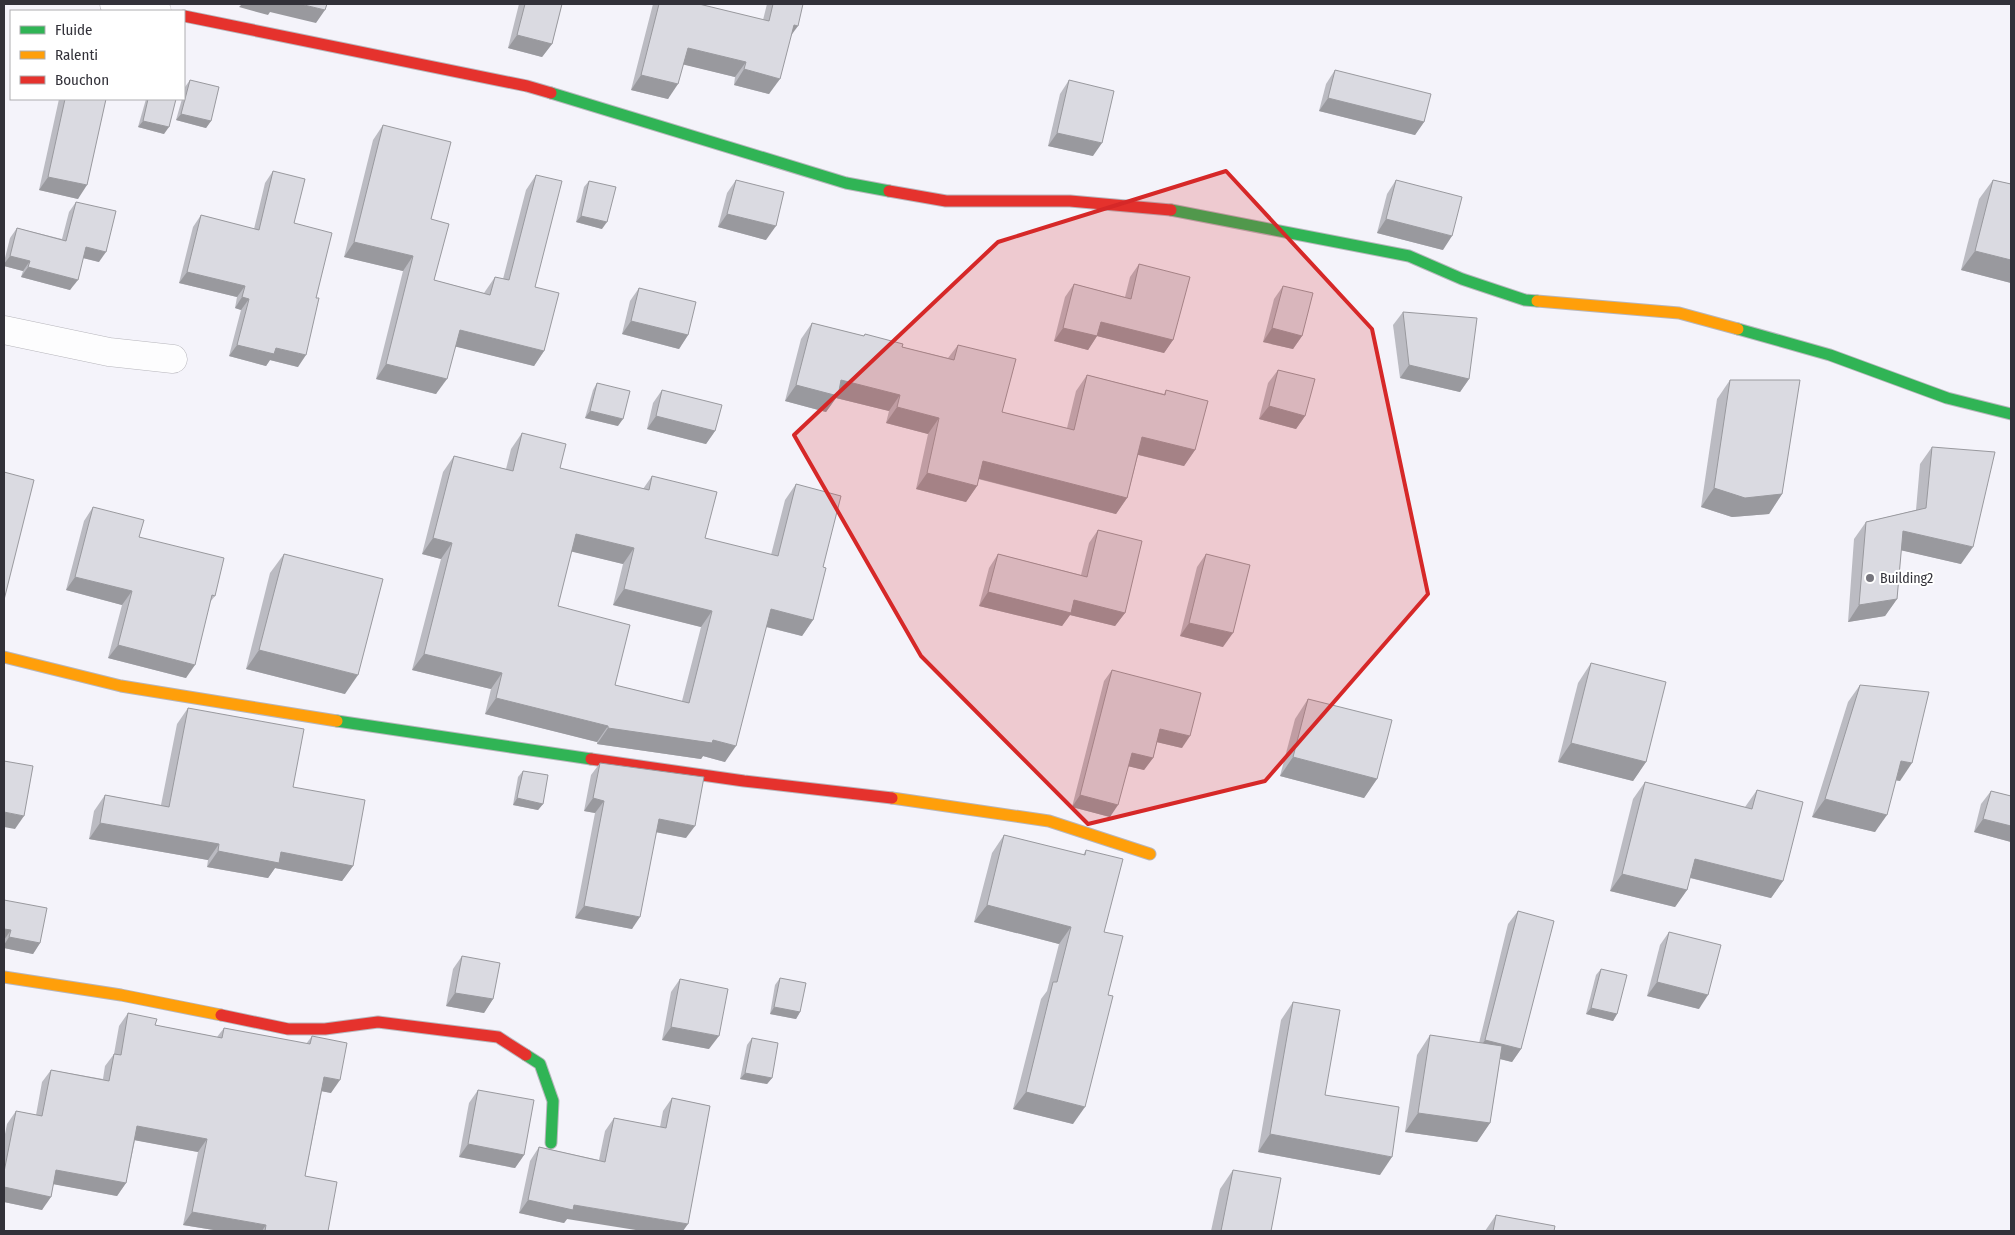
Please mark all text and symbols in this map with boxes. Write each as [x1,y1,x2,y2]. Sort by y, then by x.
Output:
legend [10,10,185,100]
text: Fluide [55,21,92,39]
text: Ralenti [55,46,98,64]
text: Bouchon [55,71,109,89]
place label: Building2 [1880,570,1933,587]
marker: Building2 [1864,572,1876,584]

